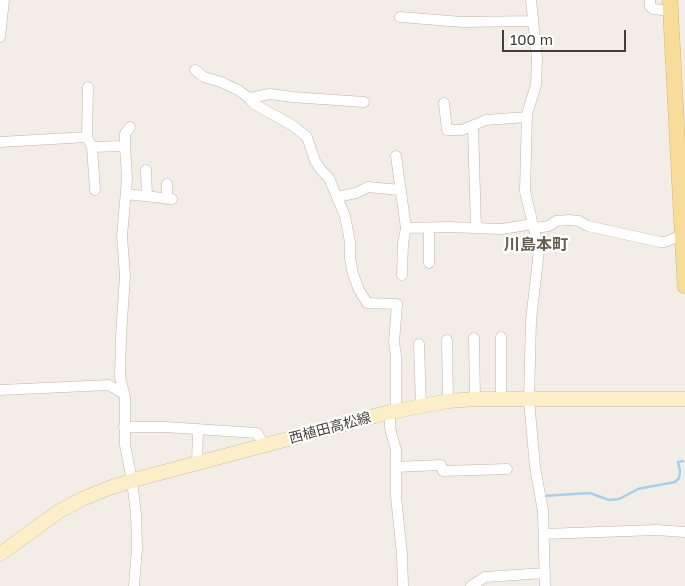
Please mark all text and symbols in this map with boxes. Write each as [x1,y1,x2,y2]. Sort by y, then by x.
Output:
scale bar [505,20,629,52]
text: 100 m [510,30,553,48]
district label: 川島本町 [504,235,568,255]
street label: 西植田高松線 [287,409,373,447]

